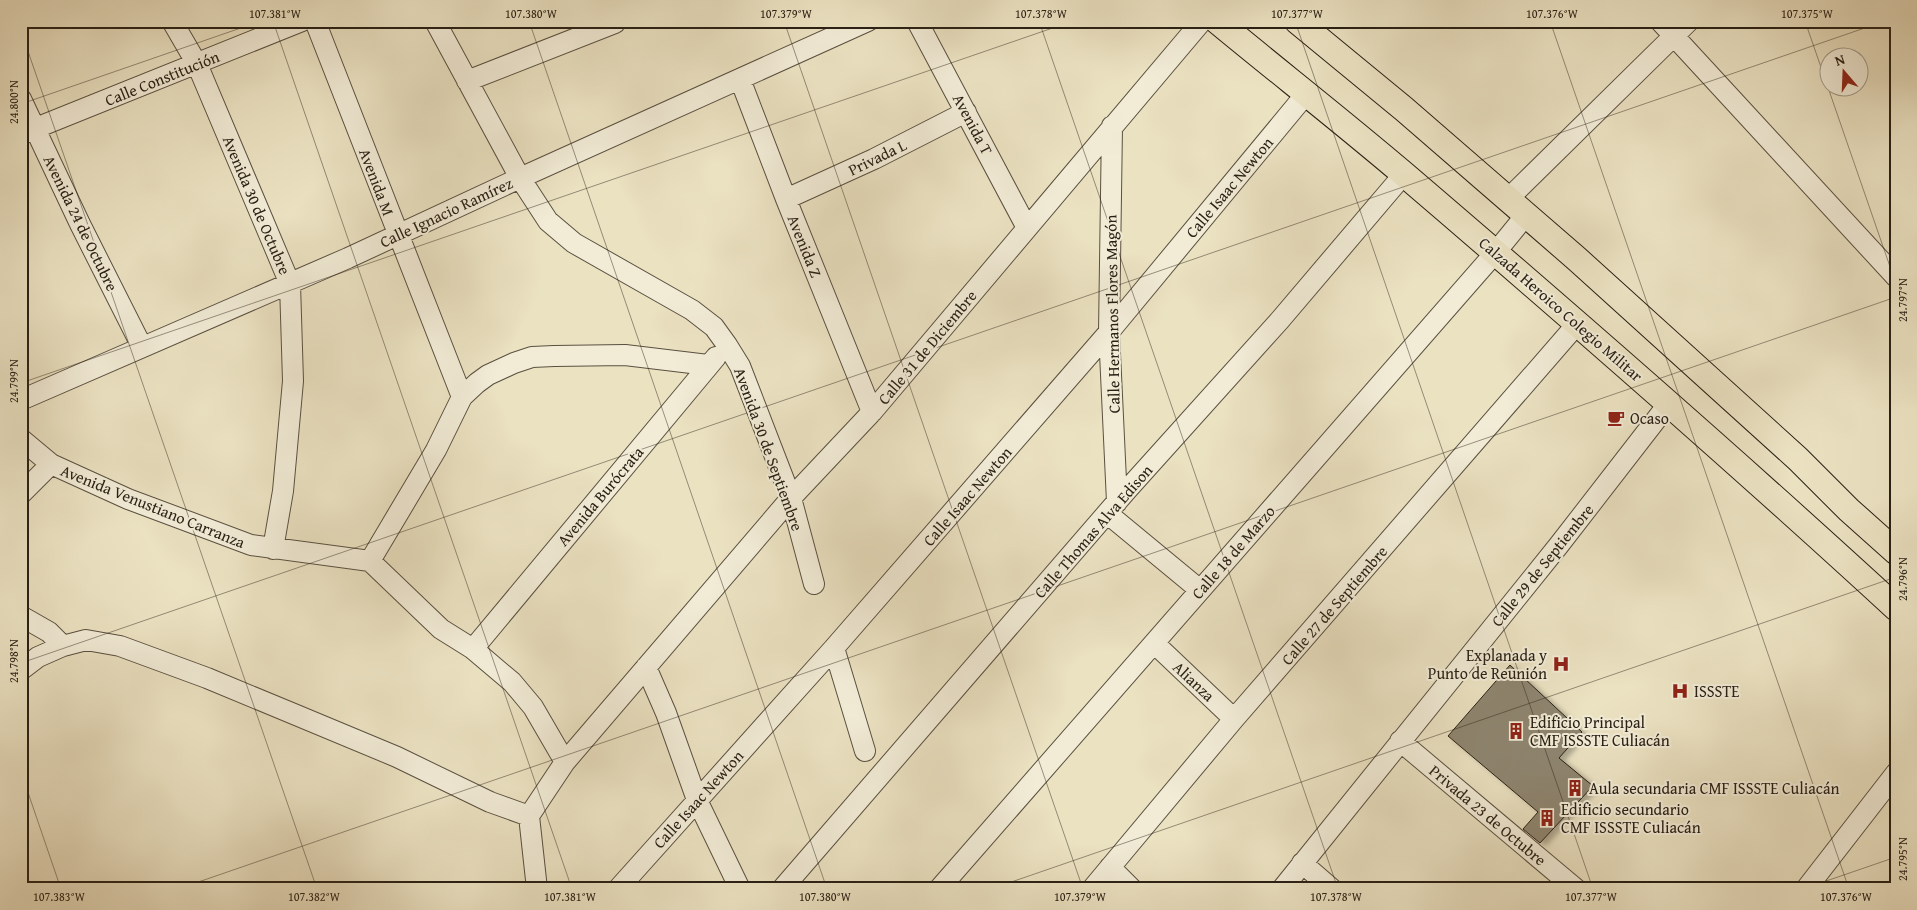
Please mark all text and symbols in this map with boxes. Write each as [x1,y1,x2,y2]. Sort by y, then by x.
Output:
text: 107.381°W [249,5,302,22]
text: 107.380°W [505,5,558,22]
text: 107.379°W [760,5,813,22]
text: 107.378°W [1015,5,1068,22]
text: 107.377°W [1271,5,1324,22]
text: 107.376°W [1526,5,1579,22]
text: 107.375°W [1781,5,1834,22]
street label: Calle Constitución [101,44,223,112]
north arrow [1820,48,1870,98]
text: N [1832,49,1848,71]
text: 24.800°N [5,80,22,124]
street label: Avenida T [947,89,999,159]
street label: Calle Isaac Newton [1179,131,1279,243]
street label: Avenida 30 de Octubre [217,132,297,278]
street label: Privada L [844,132,910,181]
street label: Avenida M [353,145,401,219]
street label: Avenida 24 de Octubre [38,151,124,295]
street label: Calle Ignacio Ramírez [376,171,516,253]
street label: Avenida Z [782,211,828,281]
street label: Calle Hermanos Flores Magón [1098,214,1126,414]
street label: Calzada Heroico Colegio Militar [1474,231,1649,387]
text: 24.797°N [1894,278,1911,322]
street label: Calle 31 de Diciembre [872,284,982,410]
text: 24.799°N [5,359,22,403]
street label: Avenida 30 de Septiembre [728,364,810,534]
place label: Ocaso [1630,406,1669,430]
cafe icon: Ocaso [1606,408,1626,428]
street label: Avenida Burócrata [551,440,649,551]
street label: Calle Isaac Newton [917,441,1017,551]
street label: Avenida Venustiano Carranza [57,458,249,554]
street label: Calle Thomas Alva Edison [1028,459,1158,603]
street label: Calle 29 de Septiembre [1485,499,1599,631]
street label: Calle 18 de Marzo [1185,500,1281,604]
street label: Calle 27 de Septiembre [1275,540,1393,670]
text: 24.796°N [1894,557,1911,601]
text: 24.798°N [5,639,22,683]
place label: Explanada y Punto de Reunión [1428,643,1547,685]
hospital icon: Explanada y Punto de Reunión [1551,654,1571,674]
street label: Alianza [1168,655,1221,707]
place label: ISSSTE [1694,679,1739,703]
hospital icon: ISSSTE [1670,681,1690,701]
place label: Edificio Principal CMF ISSSTE Culiacán [1530,710,1670,752]
building icon: Edificio Principal CMF ISSSTE Culiacán [1506,721,1526,741]
street label: Calle Isaac Newton [647,744,749,854]
street label: Privada 23 de Octubre [1424,759,1552,871]
place label: Aula secundaria CMF ISSSTE Culiacán [1589,776,1839,800]
building icon: Aula secundaria CMF ISSSTE Culiacán [1565,778,1585,798]
place label: Edificio secundario CMF ISSSTE Culiacán [1561,797,1701,839]
building icon: Edificio secundario CMF ISSSTE Culiacán [1537,808,1557,828]
text: 24.795°N [1894,837,1911,881]
text: 107.383°W [33,888,86,905]
text: 107.382°W [288,888,341,905]
text: 107.381°W [544,888,597,905]
text: 107.380°W [799,888,852,905]
text: 107.379°W [1054,888,1107,905]
text: 107.378°W [1310,888,1363,905]
text: 107.377°W [1565,888,1618,905]
text: 107.376°W [1820,888,1873,905]

